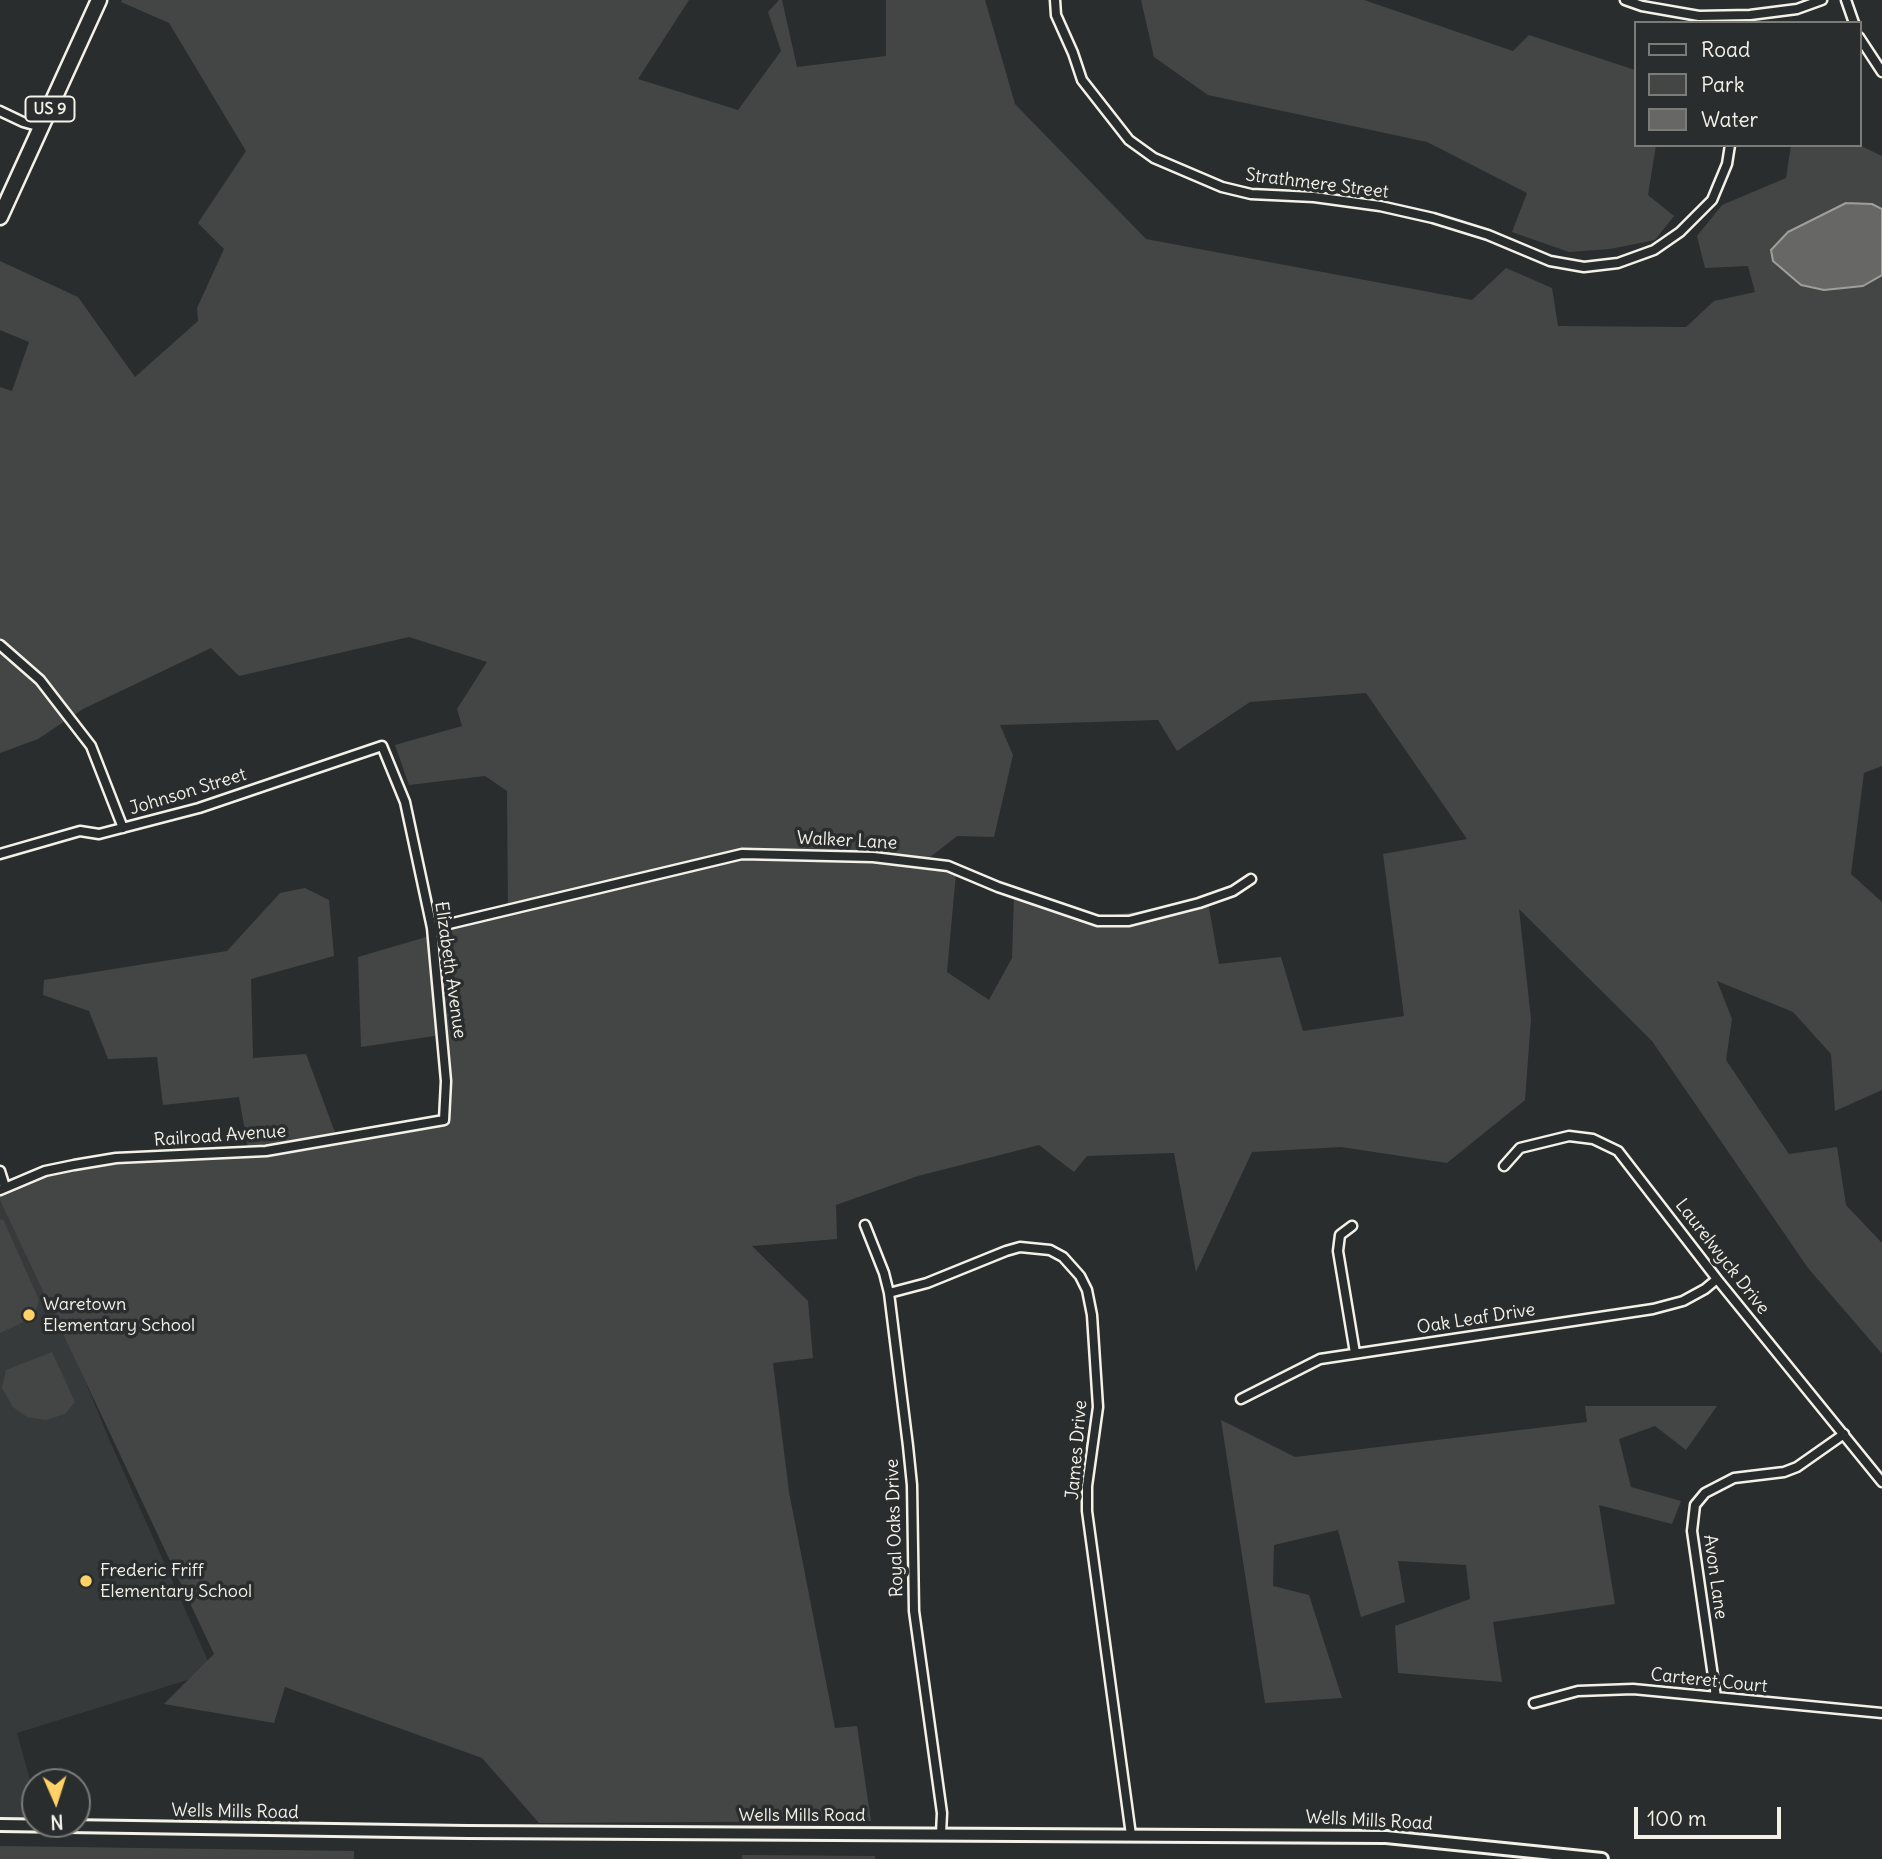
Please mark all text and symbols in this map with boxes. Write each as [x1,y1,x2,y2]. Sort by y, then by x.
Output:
legend [1633,21,1861,147]
text: Road [1701,36,1750,63]
text: Park [1701,71,1744,98]
road number: US 9 [26,96,74,122]
text: Water [1701,106,1758,133]
street label: Strathmere Street [1244,165,1390,203]
street label: Johnson Street [127,764,249,820]
street label: Walker Lane [796,828,898,854]
street label: Elizabeth Avenue [430,900,470,1040]
street label: Railroad Avenue [153,1121,287,1151]
street label: Laurelwyck Drive [1670,1195,1774,1319]
place label: Waretown Elementary School [43,1294,195,1336]
street label: Oak Leaf Drive [1415,1299,1537,1339]
marker: Waretown Elementary School [21,1307,37,1323]
street label: James Drive [1062,1399,1092,1501]
street label: Royal Oaks Drive [882,1458,908,1598]
street label: Avon Lane [1698,1533,1732,1621]
place label: Frederic Friff Elementary School [100,1560,252,1602]
marker: Frederic Friff Elementary School [78,1573,94,1589]
street label: Carteret Court [1649,1664,1769,1698]
north arrow [21,1768,91,1838]
scale bar [1637,1792,1784,1836]
street label: Wells Mills Road [171,1800,299,1824]
street label: Wells Mills Road [738,1805,866,1827]
text: 100 m [1647,1805,1706,1832]
street label: Wells Mills Road [1305,1807,1433,1835]
text: N [50,1810,64,1834]

